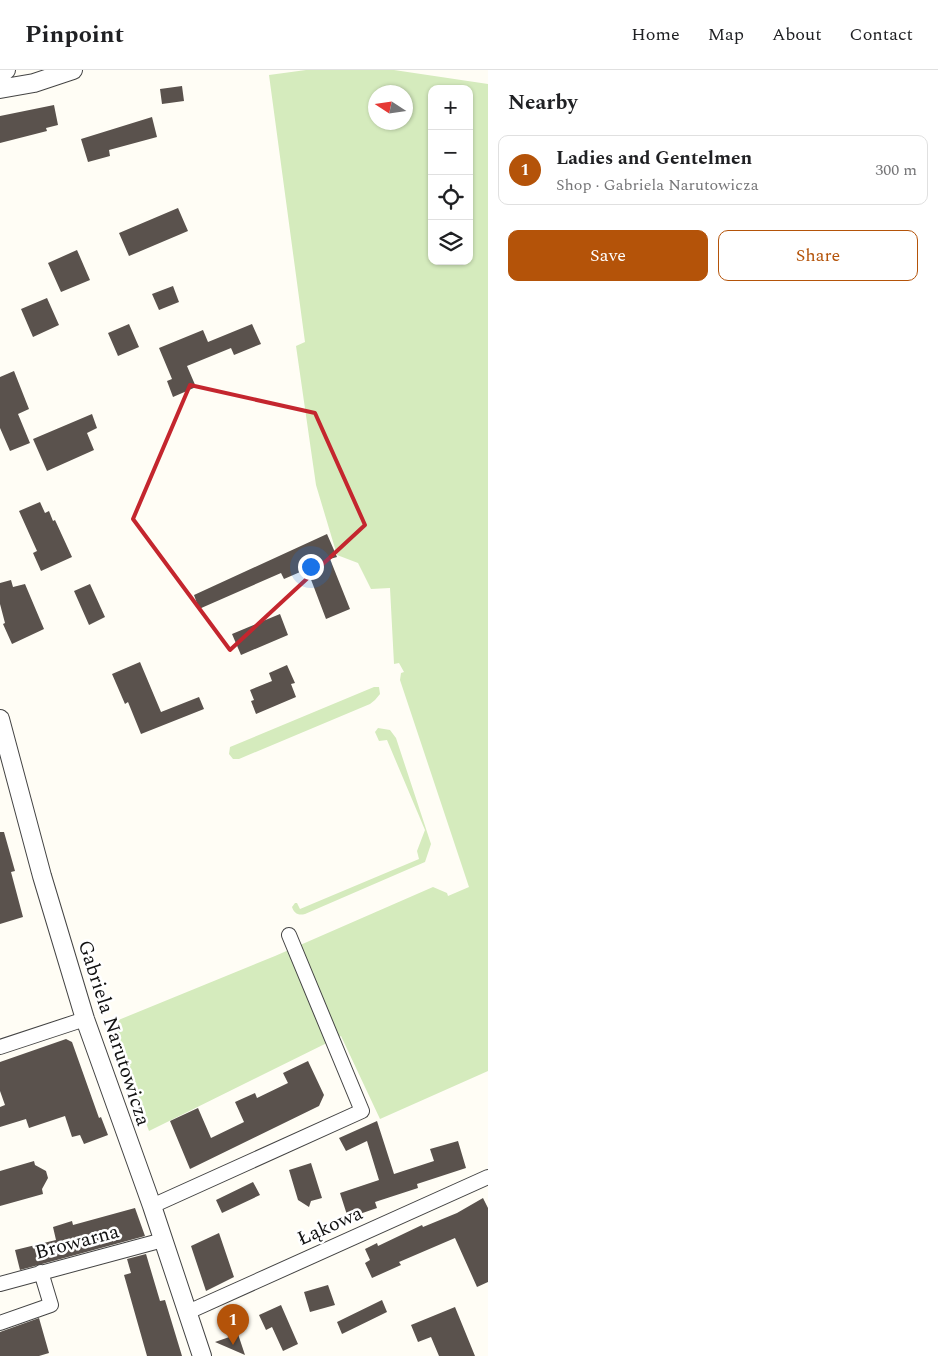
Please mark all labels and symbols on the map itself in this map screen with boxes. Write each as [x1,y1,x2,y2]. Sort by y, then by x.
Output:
north arrow [368,85,413,130]
your location [298,554,324,580]
street label: Gabriela Narutowicza [70,936,158,1130]
street label: Łąkowa [293,1198,368,1254]
street label: Browarna [32,1216,123,1268]
pin: 1 [217,1304,249,1345]

